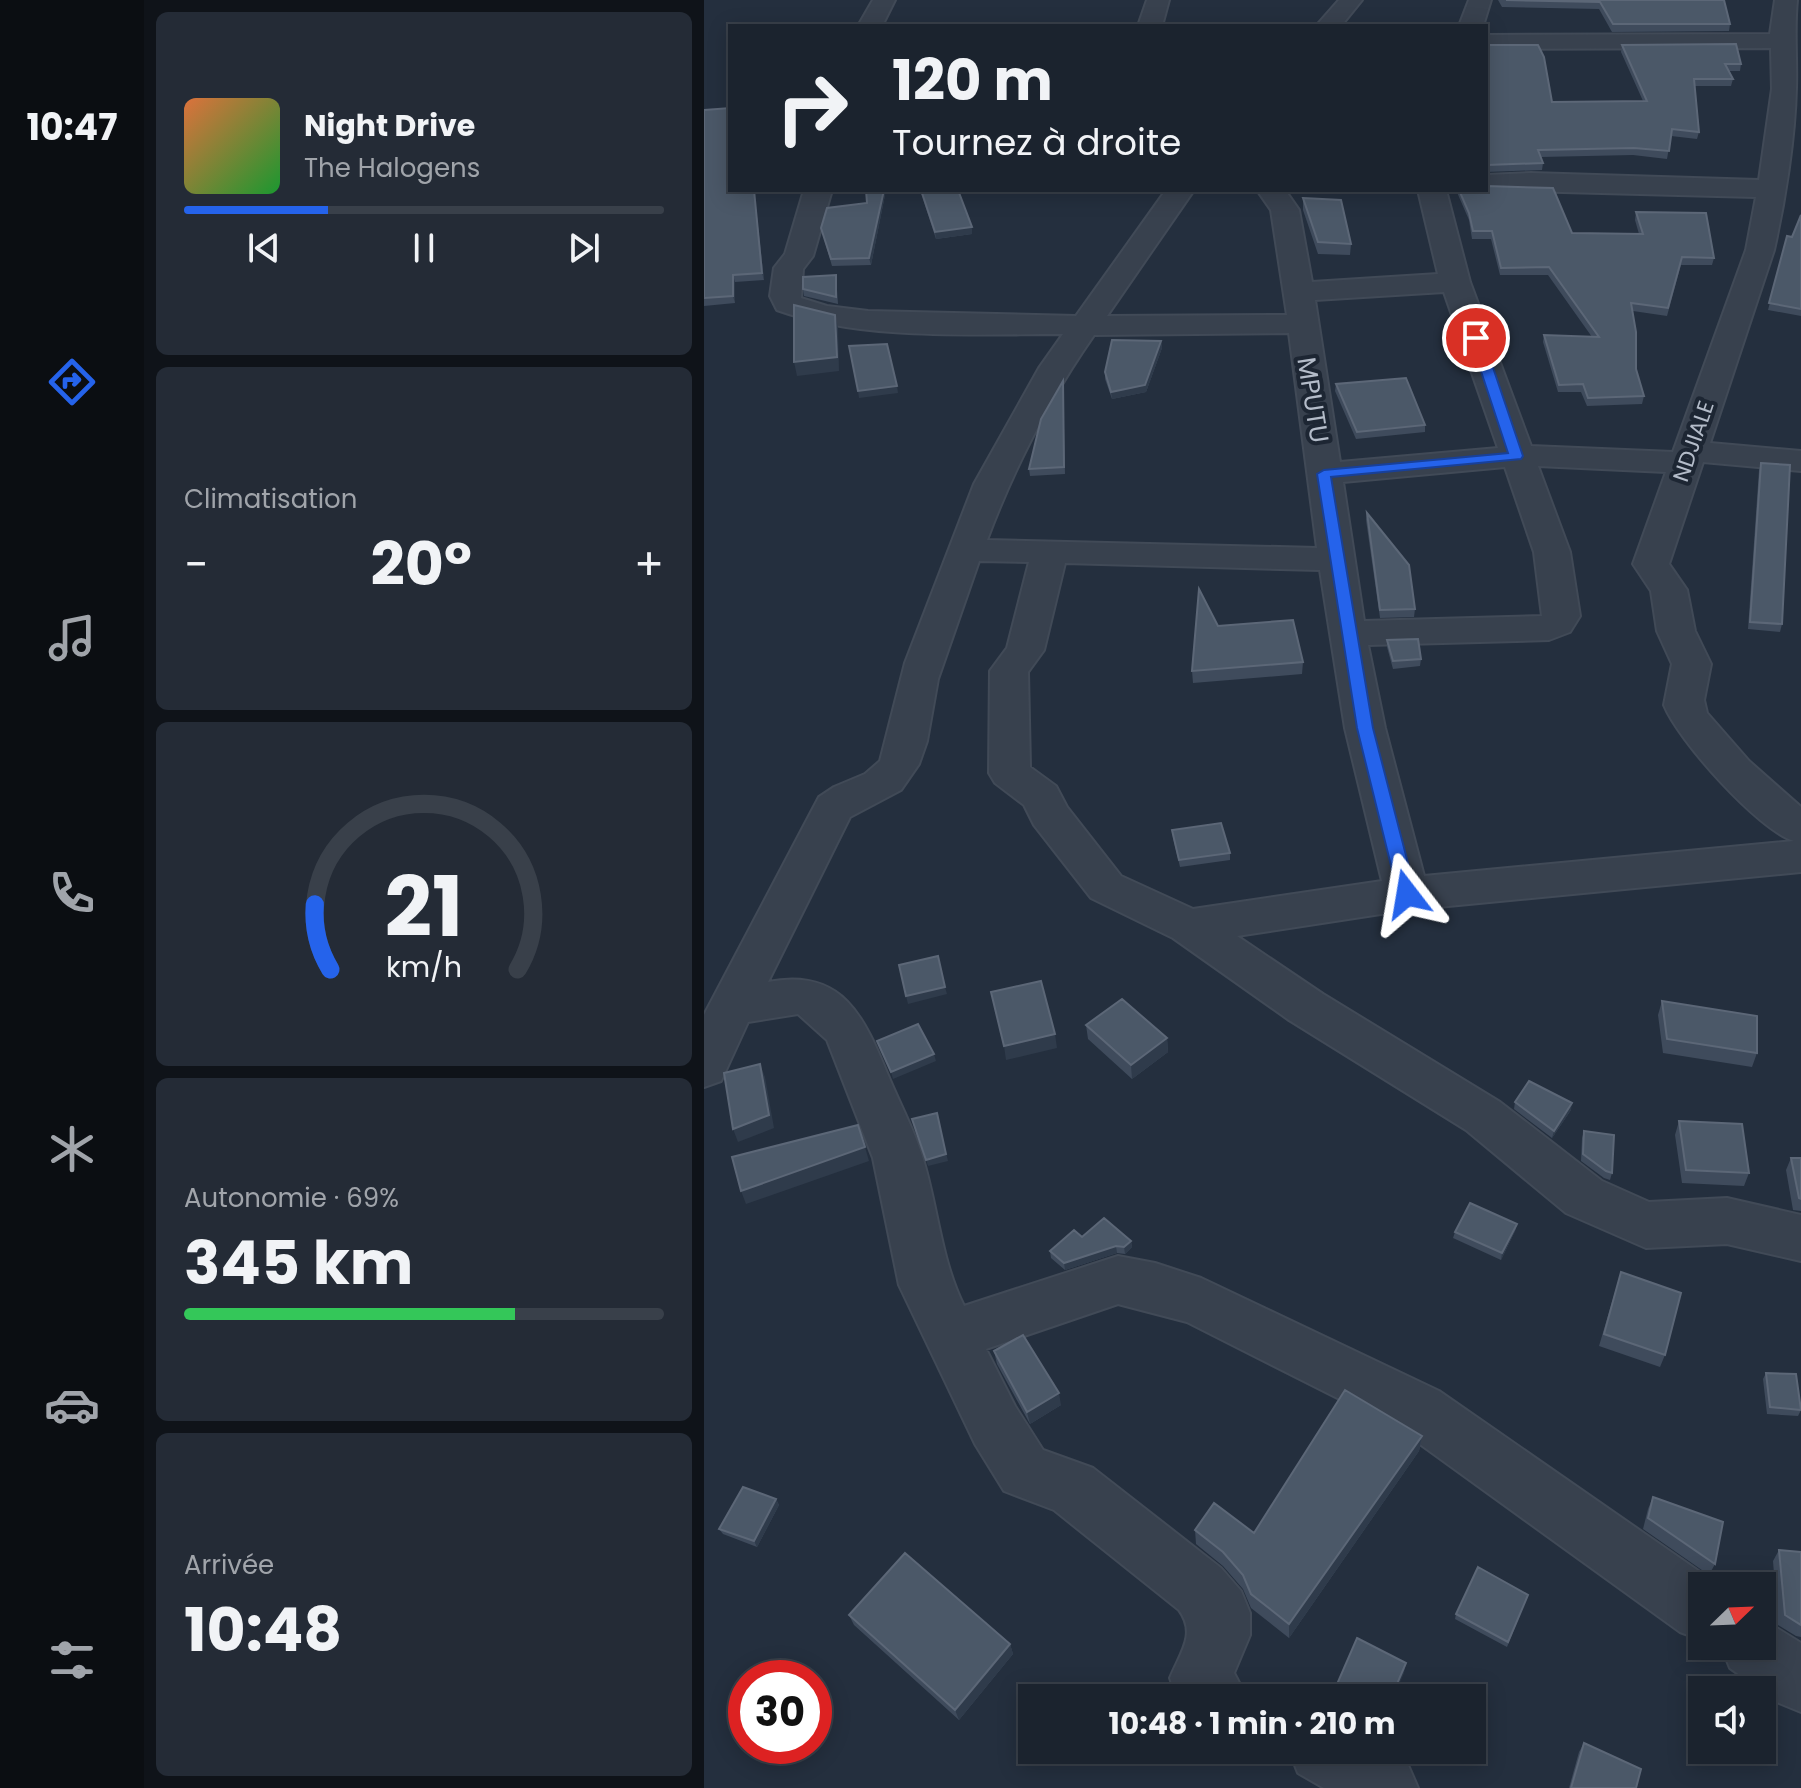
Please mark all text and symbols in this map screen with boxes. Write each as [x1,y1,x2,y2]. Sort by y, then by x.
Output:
text: 120 m [892,41,1053,120]
icon: right [760,56,864,160]
text: 10:47 [27,102,117,153]
text: Night Drive [304,104,475,147]
text: Tournez à droite [892,117,1181,168]
text: The Halogens [304,150,480,186]
icon: previous [242,226,286,270]
icon: pause [402,226,446,270]
icon: next [562,226,606,270]
pin [1442,304,1510,372]
icon: arrive [1454,316,1498,360]
icon: directions [44,354,100,410]
street label: MPUTU [1288,354,1338,446]
street label: NDJIALE [1665,397,1722,486]
text: Climatisation [184,481,357,517]
text: 20° [371,522,472,606]
text: − [184,534,208,595]
text: + [634,534,664,595]
icon: music [44,610,100,666]
text: 21 [385,849,463,965]
position arrow [1365,852,1449,936]
icon: phone [44,865,100,921]
text: km/h [386,947,462,987]
icon: climate [44,1121,100,1177]
text: Autonomie · 69% [184,1180,399,1216]
text: 345 km [184,1221,413,1305]
icon: car [44,1377,100,1433]
text: Arrivée [184,1547,274,1583]
north arrow [1688,1572,1776,1660]
map controls [1688,1572,1776,1764]
text: 10:48 [184,1588,342,1672]
icon: filters [44,1632,100,1688]
speed limit sign: 30 [728,1660,832,1764]
button: sound [1688,1676,1776,1764]
text: 10:48 · 1 min · 210 m [1108,1702,1396,1745]

